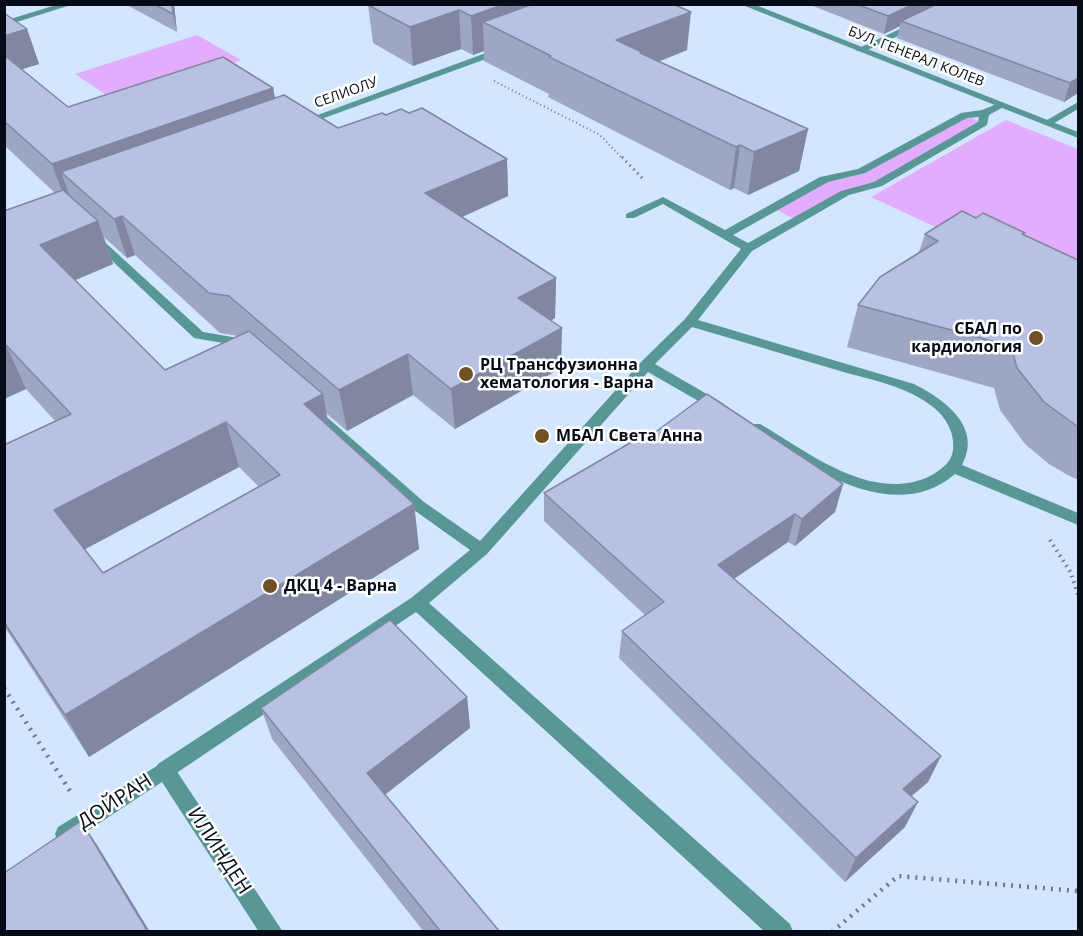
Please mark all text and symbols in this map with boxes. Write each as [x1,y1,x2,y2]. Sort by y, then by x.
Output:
street label: БУЛ. ГЕНЕРАЛ КОЛЕВ [846,23,986,91]
street label: СЕЛИОЛУ [312,74,380,112]
place label: СБАЛ по кардиология [911,319,1022,357]
marker: СБАЛ по кардиология [1027,329,1045,347]
place label: РЦ Трансфузионна хематология - Варна [480,355,654,393]
marker: РЦ Трансфузионна хематология - Варна [457,365,475,383]
place label: МБАЛ Света Анна [556,426,703,446]
marker: МБАЛ Света Анна [533,427,551,445]
place label: ДКЦ 4 - Варна [284,576,397,596]
marker: ДКЦ 4 - Варна [261,577,279,595]
street label: ДОЙРАН [73,769,157,835]
street label: ИЛИНДЕН [182,803,256,899]

